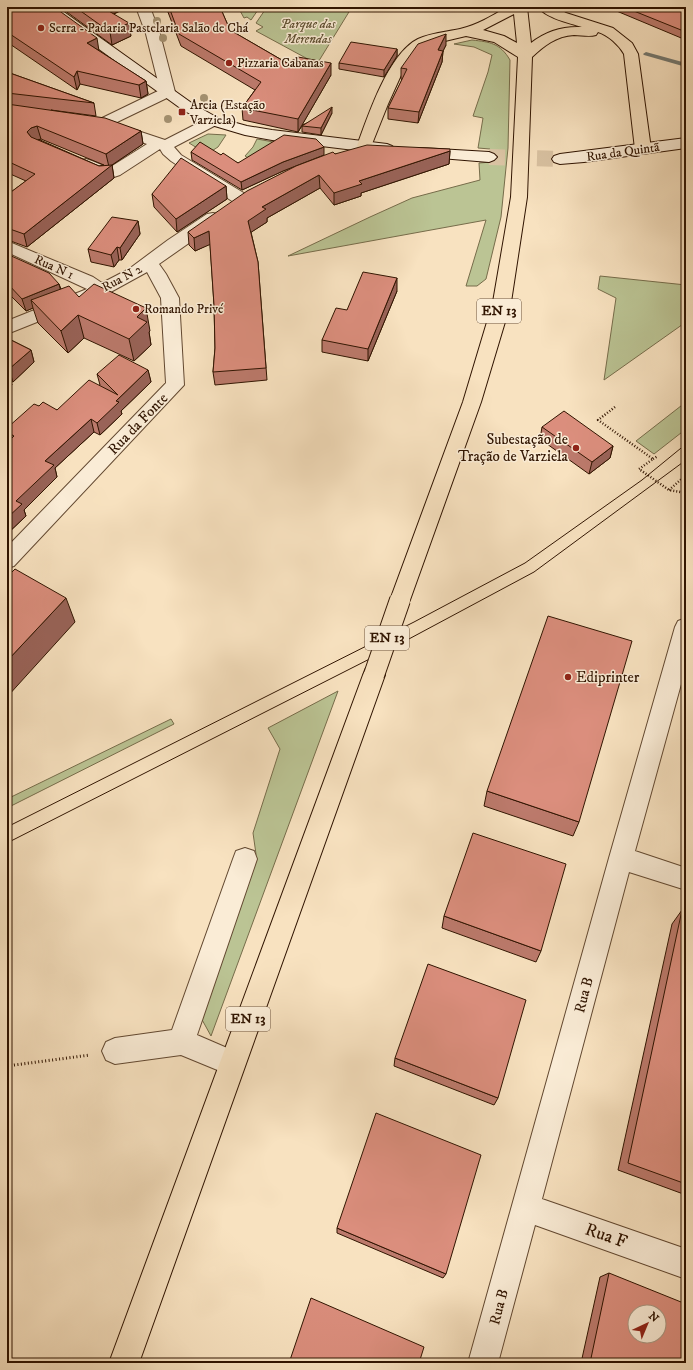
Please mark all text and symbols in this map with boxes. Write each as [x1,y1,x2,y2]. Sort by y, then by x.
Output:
park label: Parque das Merendas [280,16,337,47]
place label: Serra - Padaria Pastelaria Salão de Chá [49,20,249,36]
marker: Serra - Padaria Pastelaria Salão de Chá [36,23,46,33]
place label: Pizzaria Cabanas [237,55,324,71]
marker: Pizzaria Cabanas [224,58,234,68]
place label: Areia (Estação Varziela) [189,97,265,128]
marker: Areia (Estação Varziela) [177,107,187,117]
street label: Rua da Quintã [585,139,661,165]
street label: Rua N 1 [32,251,76,283]
street label: Rua N 2 [99,261,145,295]
road number: EN 13 [477,299,521,323]
place label: Romando Privé [144,301,224,317]
marker: Romando Privé [131,304,141,314]
street label: Rua da Fonte [104,389,172,459]
place label: Subestação de Tração de Varziela [458,430,569,466]
marker: Subestação de Tração de Varziela [571,443,581,453]
road number: EN 13 [365,626,409,650]
place label: Ediprinter [576,668,640,687]
marker: Ediprinter [563,672,573,682]
street label: Rua B [570,975,598,1015]
road number: EN 13 [226,1007,270,1031]
street label: Rua F [582,1219,630,1253]
street label: Rua B [485,1287,513,1327]
north arrow [627,1304,667,1344]
text: N [645,1309,661,1326]

